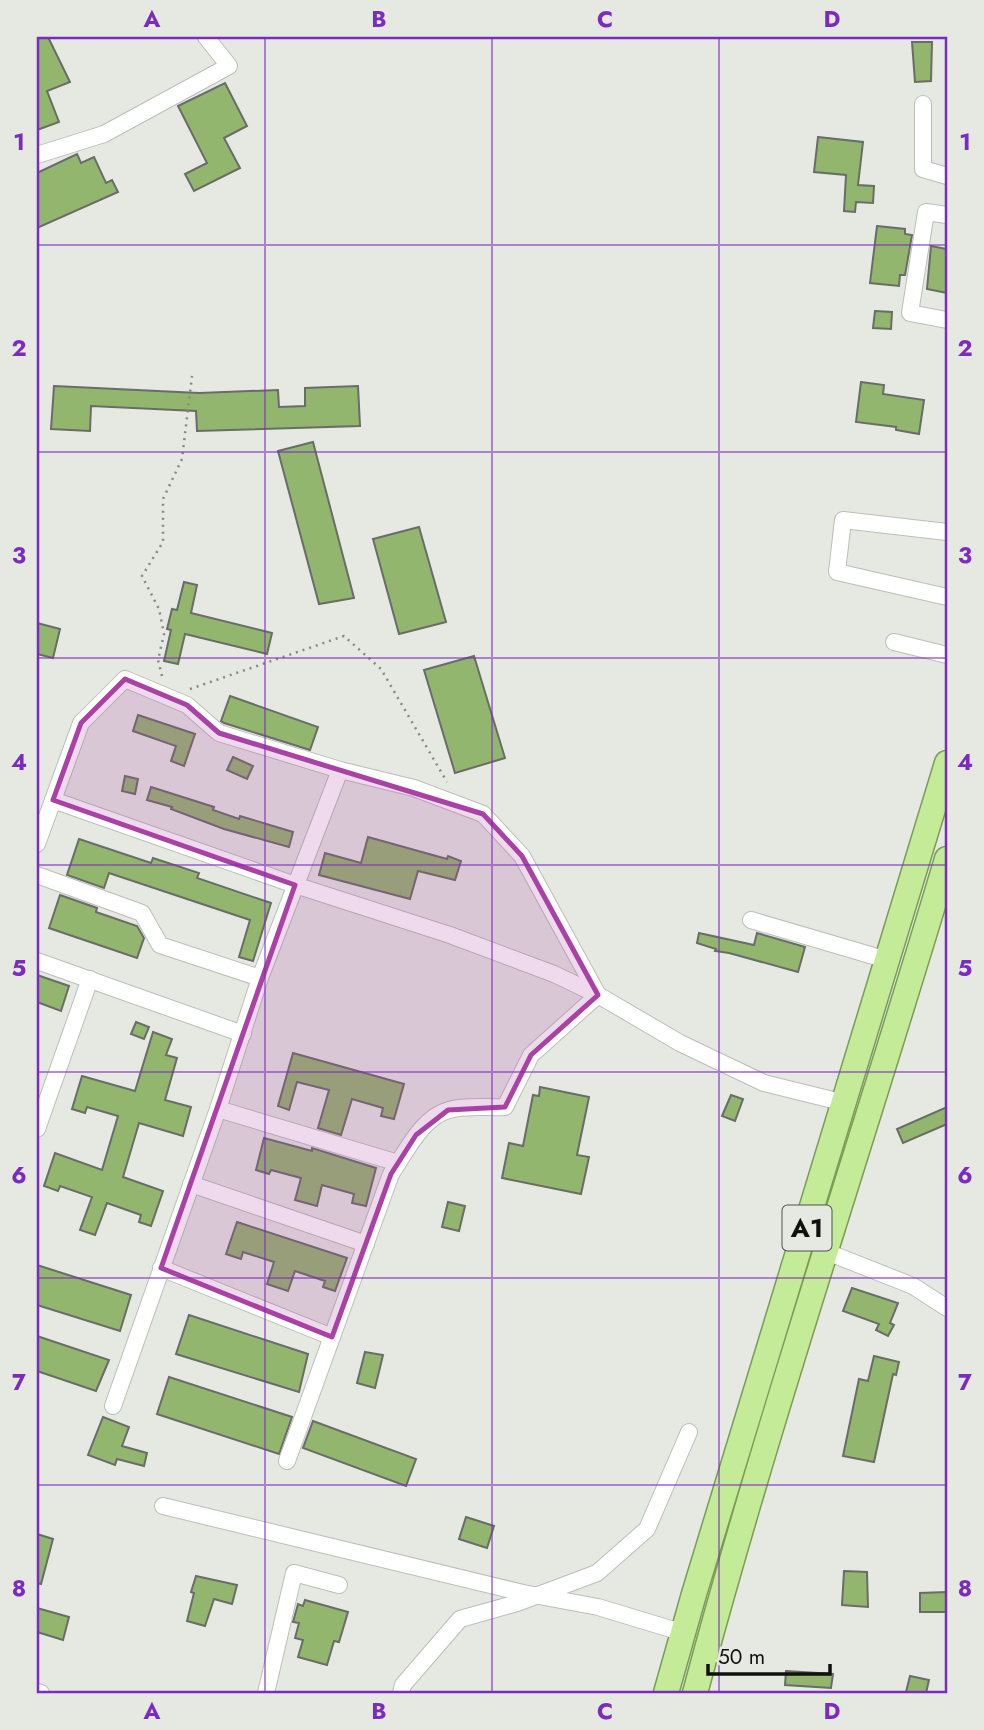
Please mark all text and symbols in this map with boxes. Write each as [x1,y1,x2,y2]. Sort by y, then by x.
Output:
text: A [143,2,161,36]
text: B [371,2,387,36]
text: C [597,2,613,36]
text: D [824,2,841,36]
text: 1 [13,125,25,159]
text: 1 [959,125,971,159]
text: 2 [11,331,27,365]
text: 2 [957,331,973,365]
text: 3 [12,538,26,572]
text: 3 [958,538,972,572]
text: 4 [11,745,27,779]
text: 4 [957,745,973,779]
text: 5 [12,951,26,985]
text: 5 [958,951,972,985]
text: 6 [11,1158,27,1192]
text: 6 [957,1158,973,1192]
road number: A1 [782,1205,832,1250]
text: 7 [12,1365,26,1399]
text: 7 [958,1365,972,1399]
text: 8 [12,1571,26,1605]
text: 8 [958,1571,972,1605]
scale bar [708,1632,830,1676]
text: 50 m [718,1642,765,1672]
text: A [143,1694,161,1728]
text: B [371,1694,387,1728]
text: C [597,1694,613,1728]
text: D [824,1694,841,1728]

